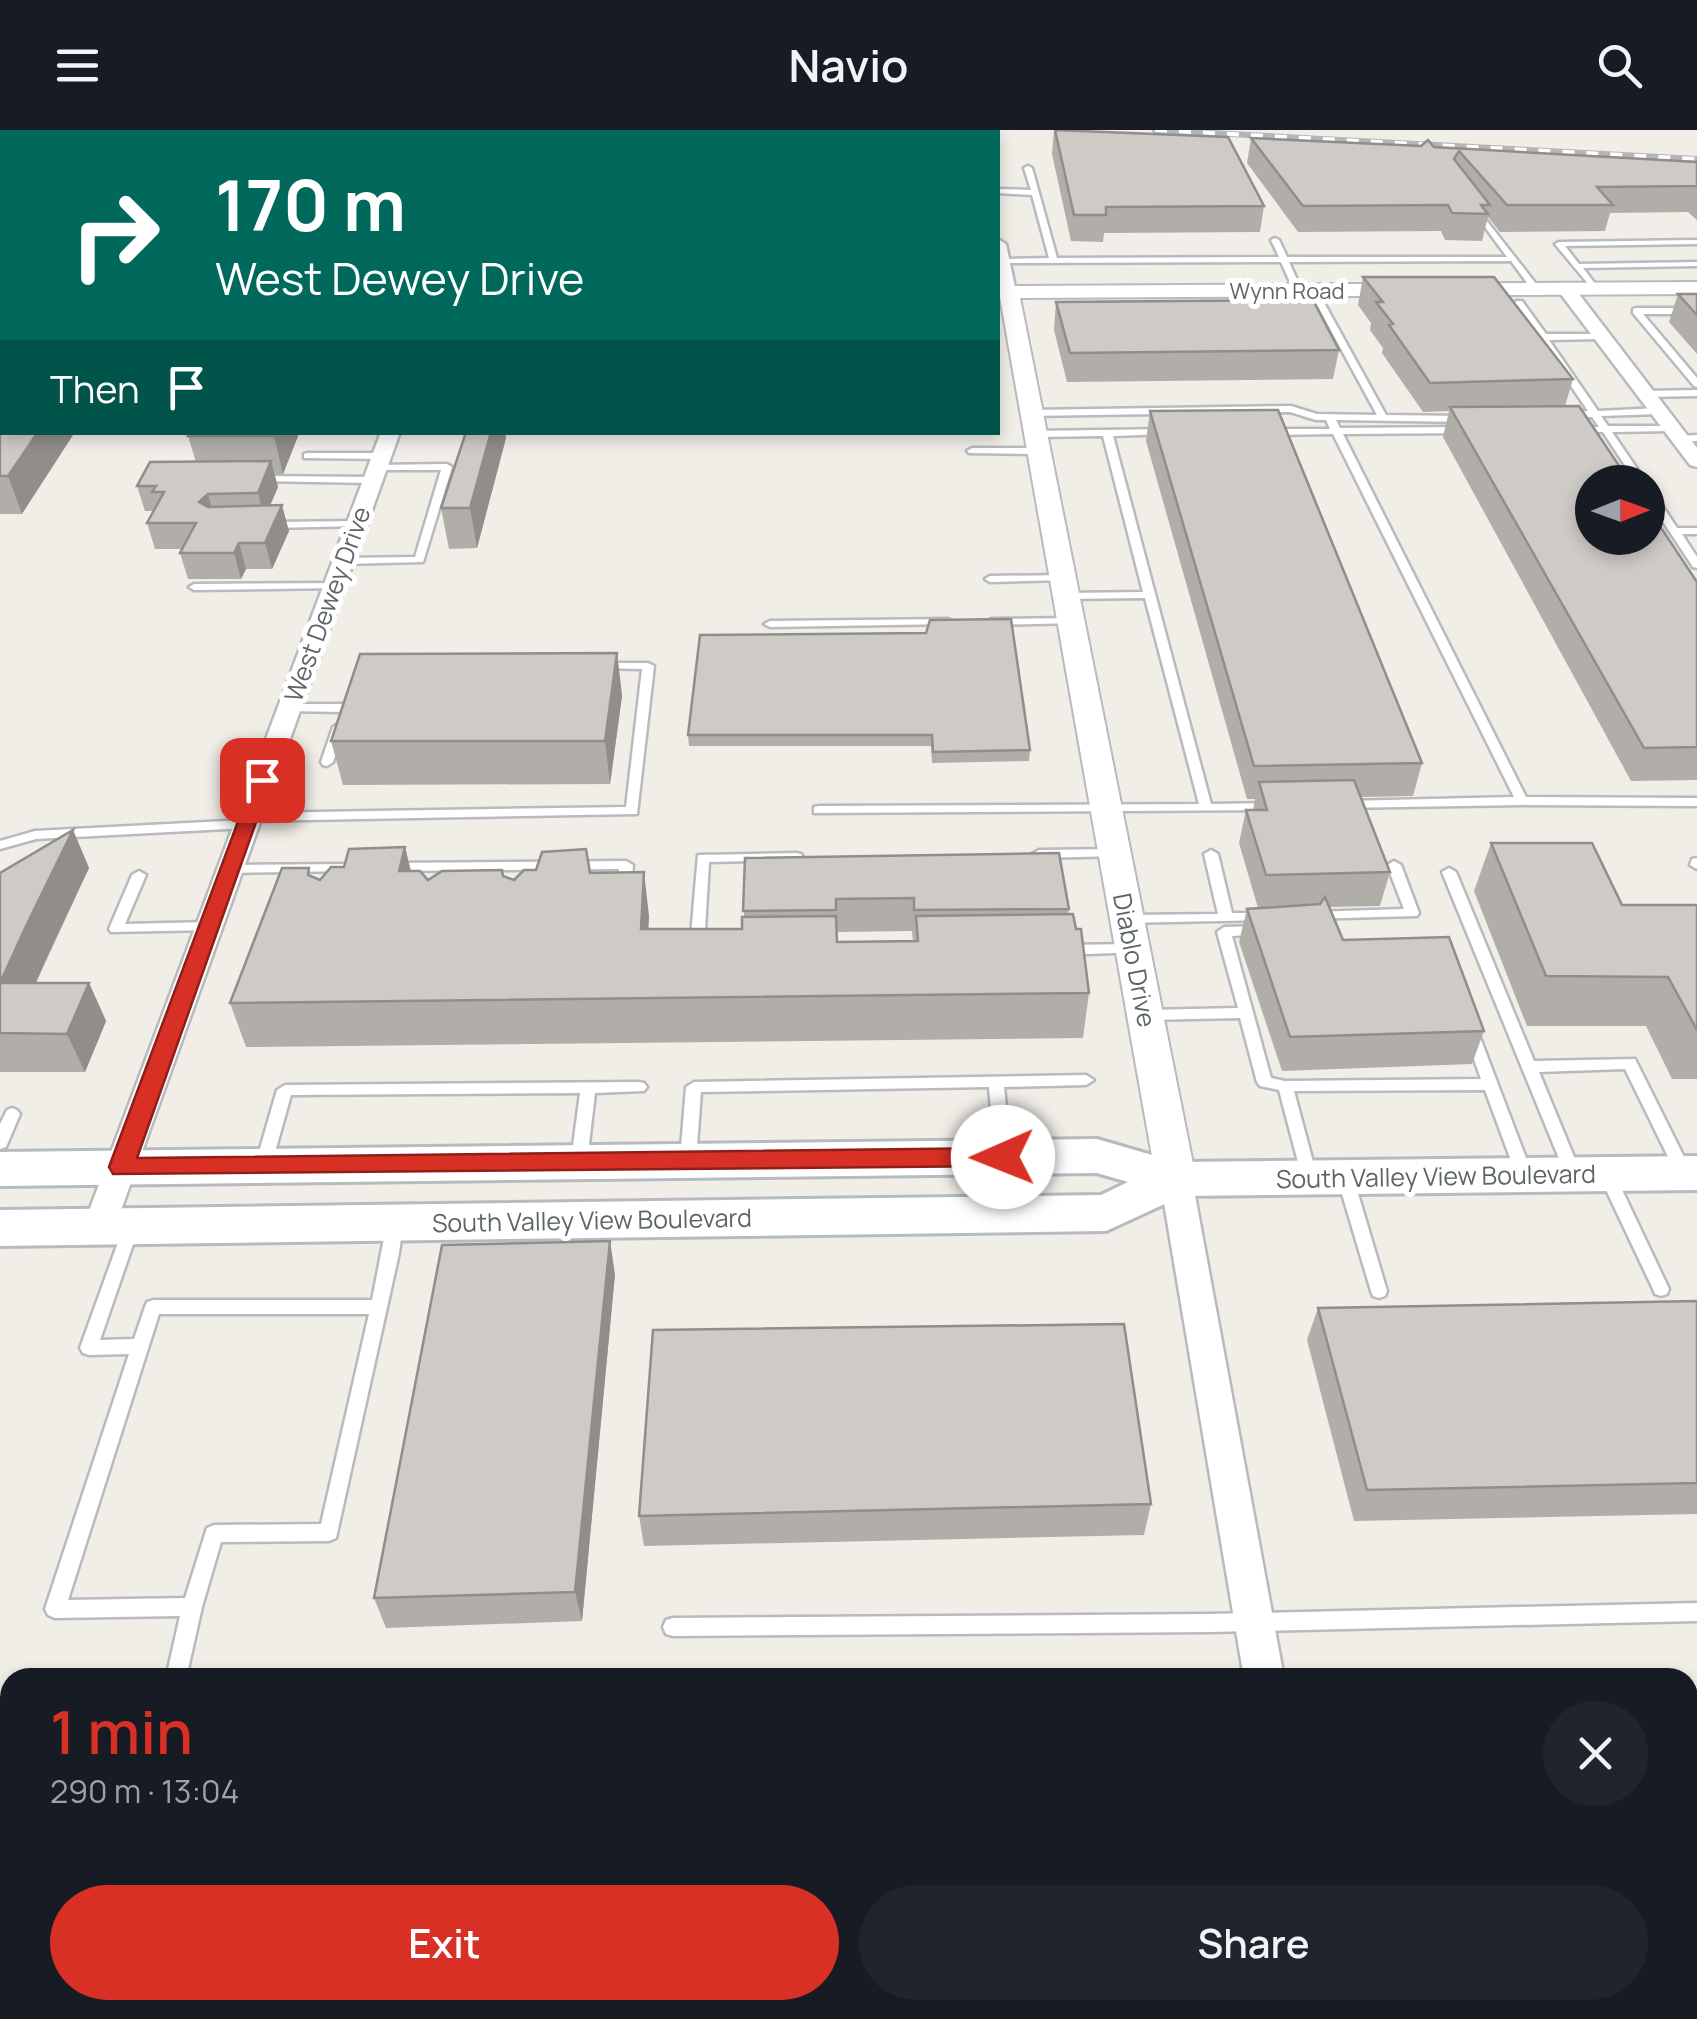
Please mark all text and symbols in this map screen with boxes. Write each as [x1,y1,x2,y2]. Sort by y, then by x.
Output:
text: Navio [788,34,909,96]
icon: menu [50,38,105,93]
icon: search [1592,38,1647,93]
text: 170 m [215,156,406,252]
icon: right [50,170,180,300]
text: West Dewey Drive [215,247,584,309]
street label: Wynn Road [1230,276,1344,306]
icon: arrive [159,360,214,415]
text: Then [50,362,139,414]
north arrow [1575,465,1665,555]
map controls [1575,465,1665,555]
street label: West Dewey Drive [275,502,379,706]
pin [220,738,305,823]
icon: arrive [235,753,290,808]
street label: Diablo Drive [1105,890,1165,1030]
position arrow [951,1105,1055,1209]
street label: South Valley View Boulevard [1276,1156,1596,1196]
street label: South Valley View Boulevard [432,1200,752,1240]
text: 1 min [50,1690,193,1772]
button: close [1543,1701,1648,1806]
text: 290 m · 13:04 [50,1769,239,1813]
button: Exit [50,1885,839,2000]
button: Share [859,1885,1648,2000]

